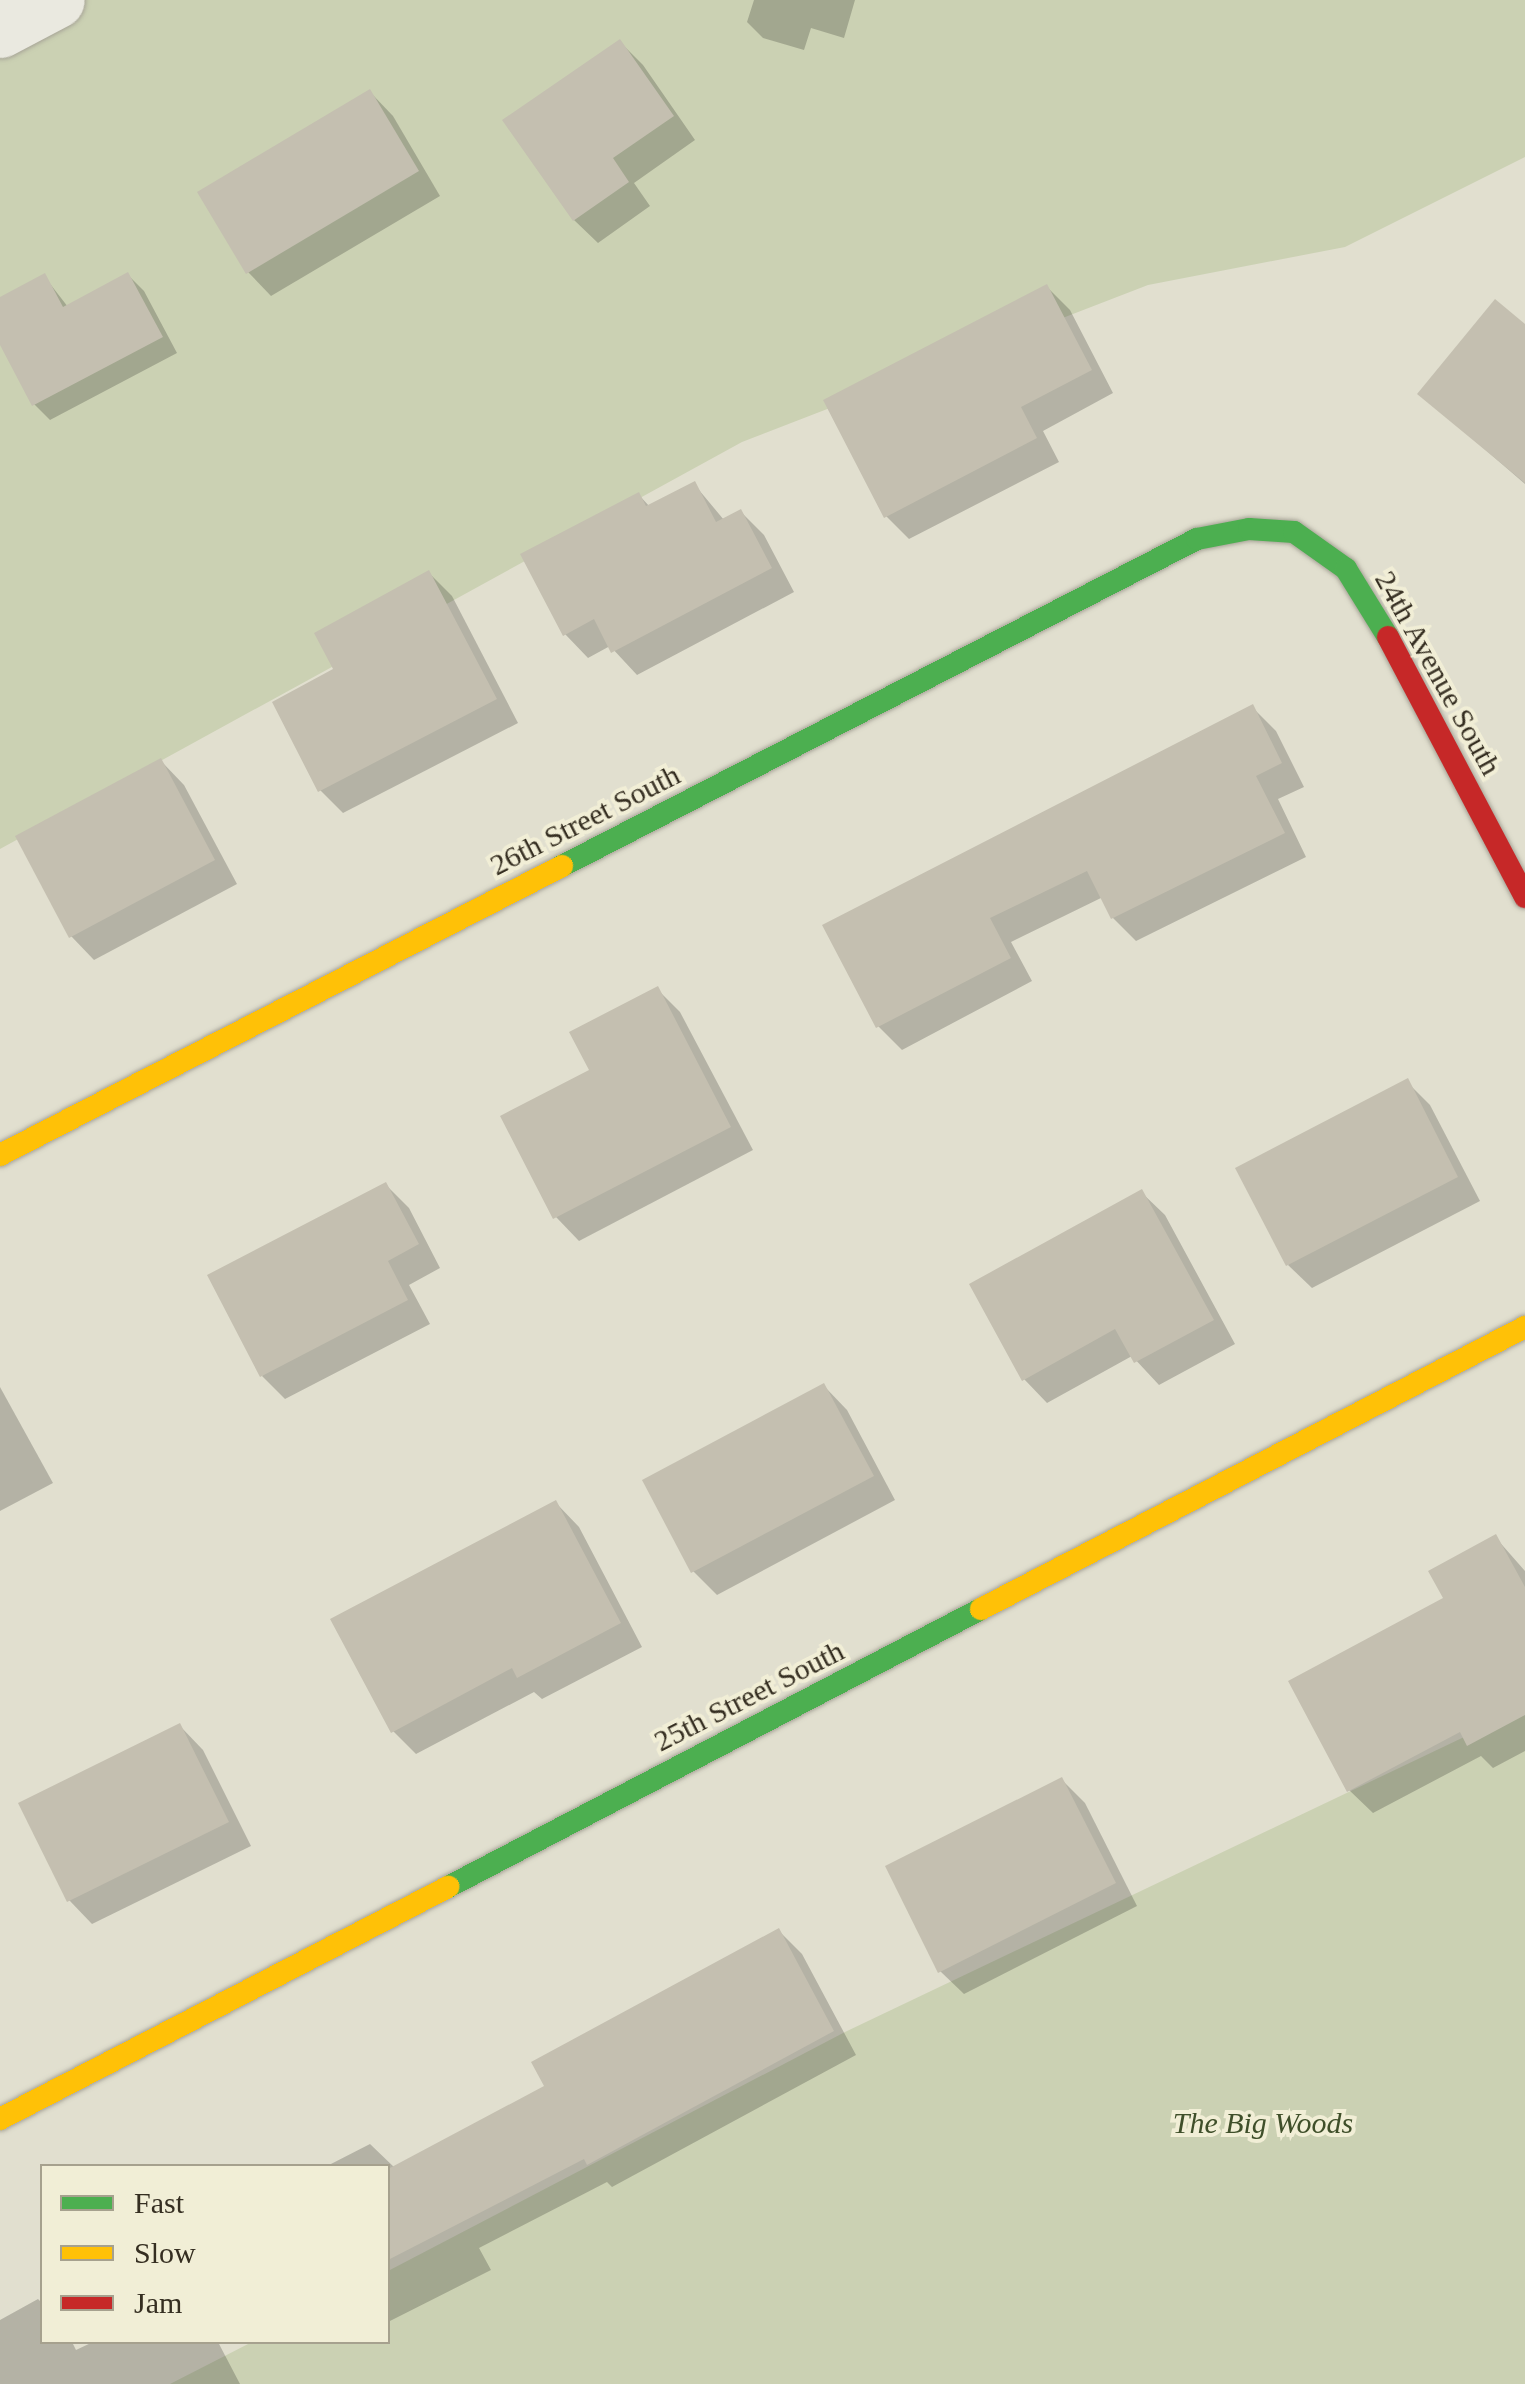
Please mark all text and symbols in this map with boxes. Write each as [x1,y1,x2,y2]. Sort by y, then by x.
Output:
street label: 24th Avenue South [1367,564,1509,782]
street label: 26th Street South [484,757,686,883]
street label: 25th Street South [648,1633,850,1759]
park label: The Big Woods [1173,2105,1353,2141]
legend [40,2164,390,2344]
text: Fast [134,2186,184,2219]
text: Slow [134,2236,196,2269]
text: Jam [134,2286,182,2319]

